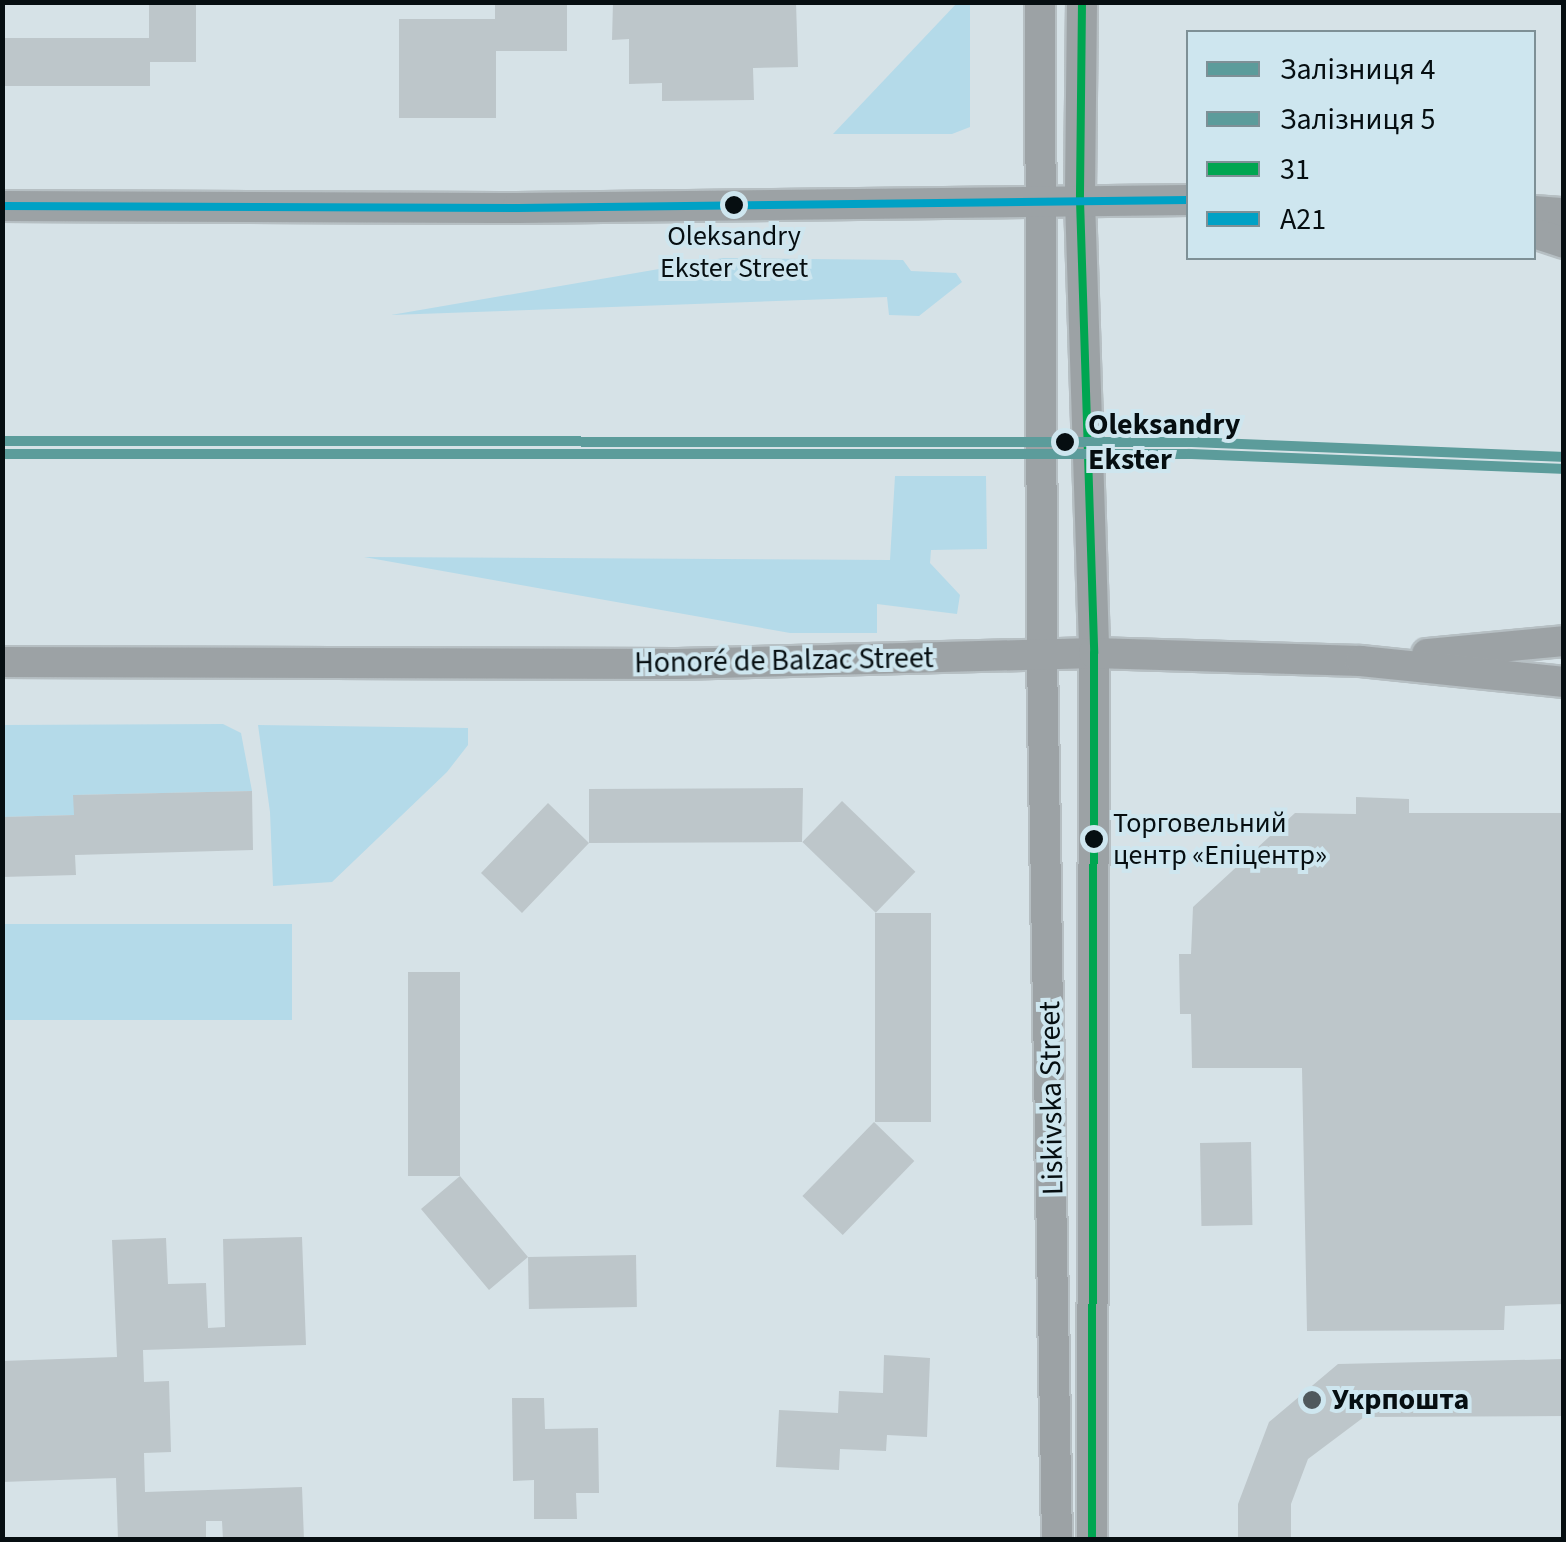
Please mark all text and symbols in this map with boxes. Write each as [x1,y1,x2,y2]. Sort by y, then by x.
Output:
legend [1186,30,1536,260]
text: Залізниця 4 [1280,48,1436,91]
text: Залізниця 5 [1280,98,1436,141]
text: 31 [1280,148,1310,191]
marker: Oleksandry Ekster Street [724,195,744,215]
text: А21 [1280,198,1326,241]
place label: Oleksandry Ekster Street [660,219,808,285]
place label: Oleksandry Ekster [1088,407,1240,478]
marker: Oleksandry Ekster [1052,429,1078,455]
street label: Honoré de Balzac Street [634,640,934,682]
place label: Торговельний центр «Епіцентр» [1113,806,1327,872]
marker: Торговельний центр «Епіцентр» [1084,829,1104,849]
street label: Liskivska Street [1032,1001,1072,1195]
place label: Укрпошта [1332,1382,1469,1418]
marker: Укрпошта [1301,1389,1323,1411]

